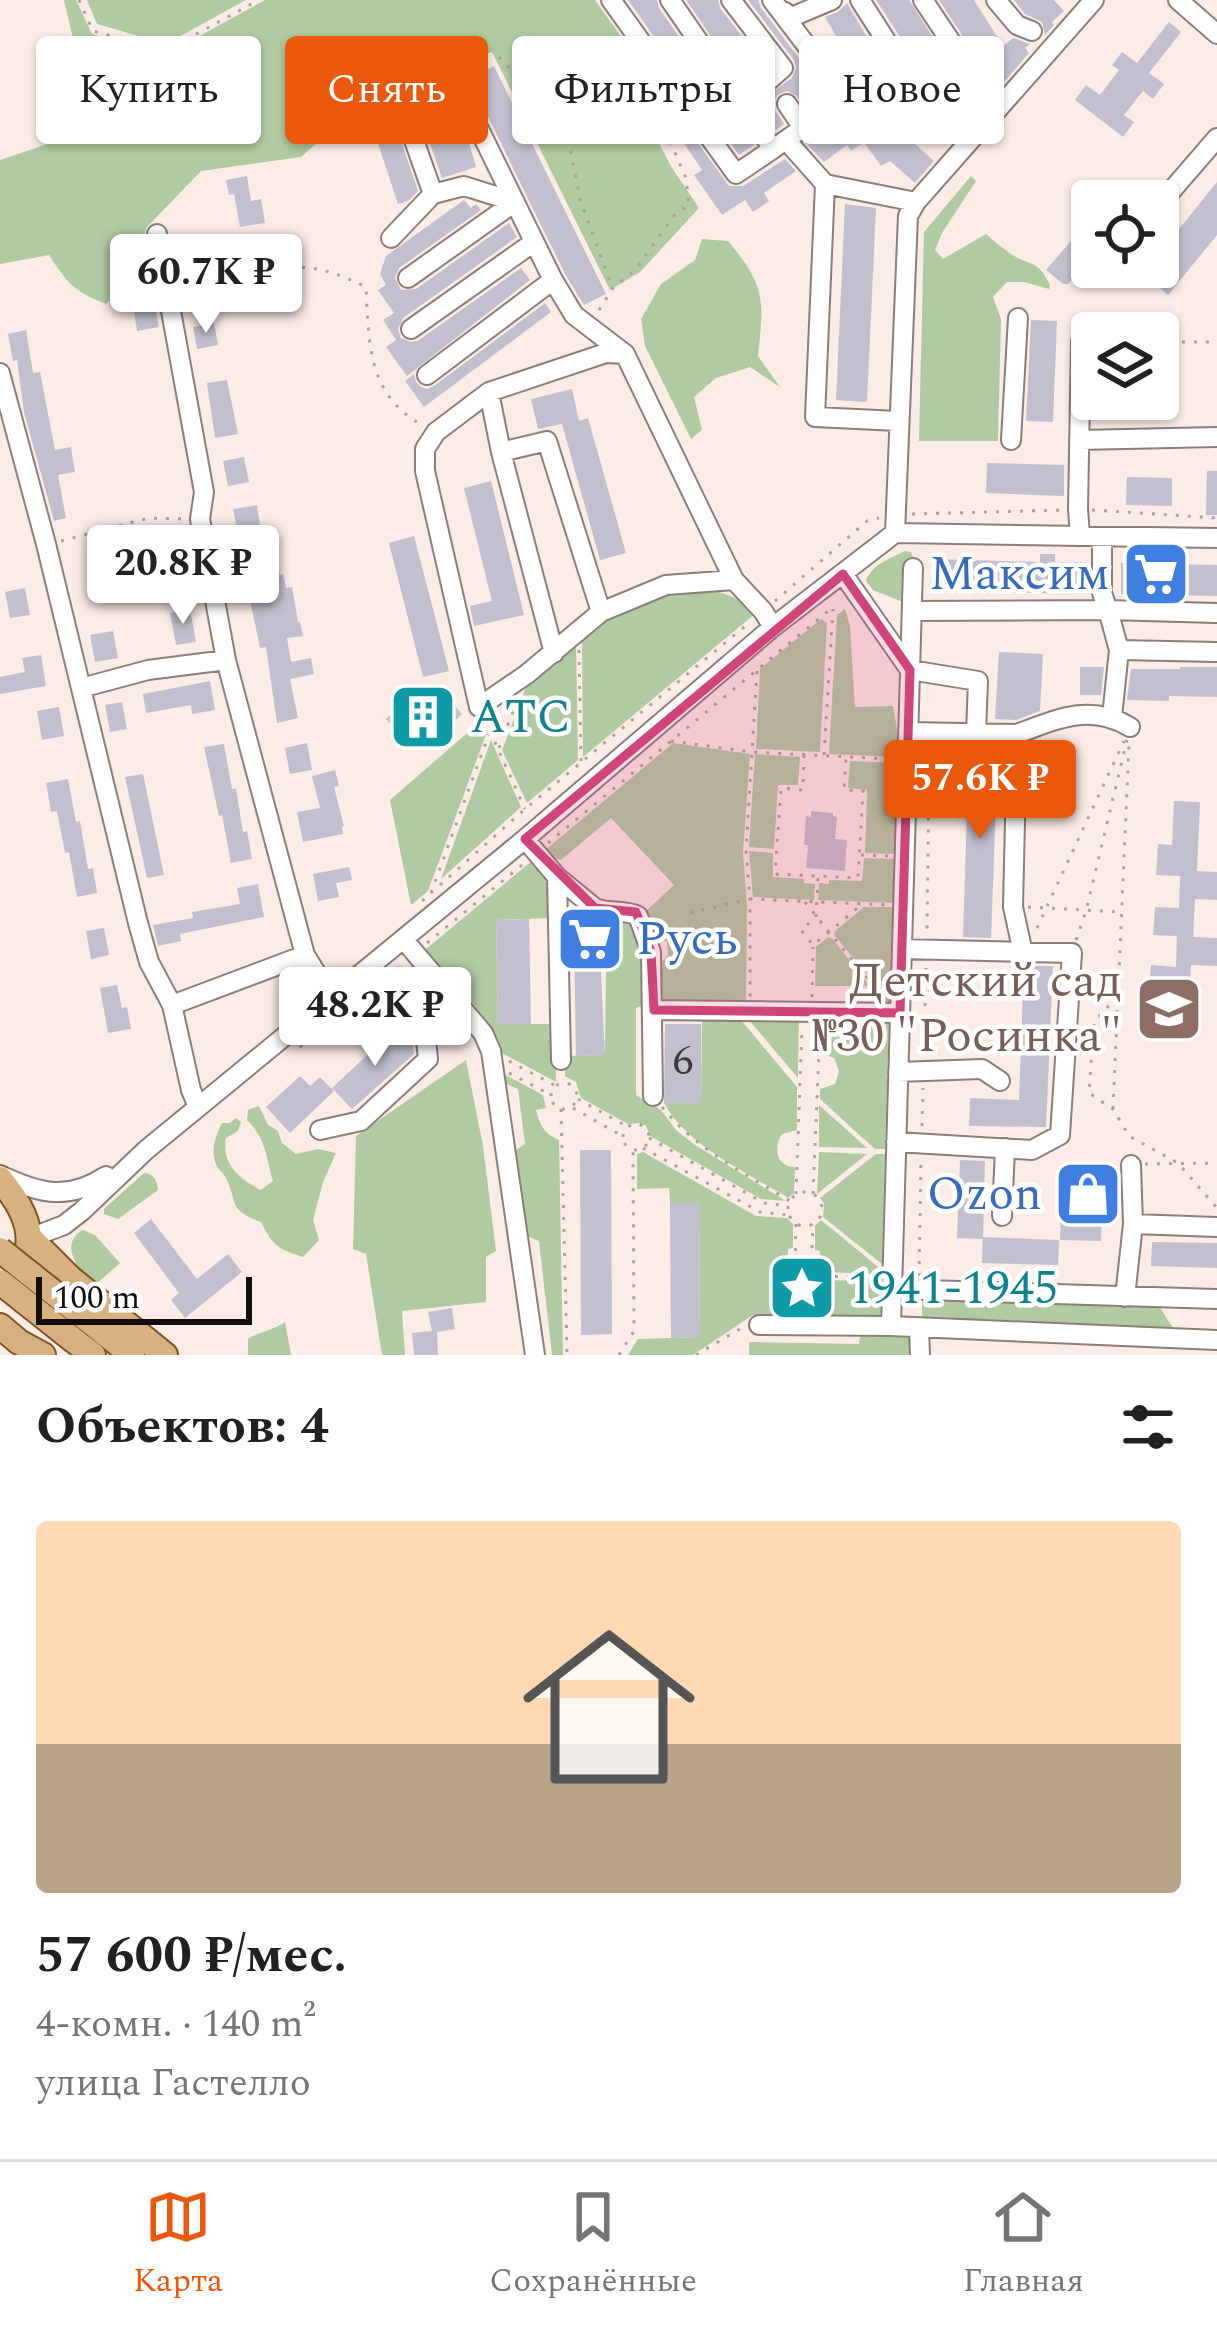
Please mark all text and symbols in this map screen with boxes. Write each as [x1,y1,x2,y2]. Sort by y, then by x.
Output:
chip: Купить [36,36,261,144]
chip: Снять [285,36,488,144]
chip: Фильтры [512,36,775,144]
chip: Новое [799,36,1004,144]
map controls [1071,180,1179,420]
button: locate [1071,180,1179,288]
pin: 60.7K ₽ [95,234,317,336]
text: 60.7K ₽ [137,243,275,302]
button: layers [1071,312,1179,420]
pin: 20.8K ₽ [72,525,294,627]
text: 20.8K ₽ [114,534,252,593]
place label: Максим [929,538,1110,611]
supermarket icon: Максим [1121,539,1191,609]
place label: АТС [470,681,571,754]
building icon: АТС [388,682,458,752]
pin: 57.6K ₽ [869,740,1091,842]
text: 57.6K ₽ [911,749,1049,808]
place label: Русь [636,903,738,976]
supermarket icon: Русь [555,904,625,974]
place label: Детский сад №30 "Росинка" [812,945,1122,1073]
pin: 48.2K ₽ [264,967,486,1069]
school or university icon: Детский сад №30 "Росинка" [1134,974,1204,1044]
text: 48.2K ₽ [306,976,444,1035]
house number: 6 [672,1030,694,1093]
place label: Ozon [927,1158,1042,1231]
shop icon: Ozon [1053,1159,1123,1229]
place label: 1941-1945 [848,1252,1058,1325]
place icon: 1941-1945 [767,1253,837,1323]
scale bar [36,1271,252,1324]
text: 100 m [54,1273,140,1323]
text: Объектов: 4 [36,1388,329,1466]
icon: filters [1115,1394,1181,1460]
icon: home [501,1599,717,1815]
text: 57 600 ₽/мес. [36,1917,347,1995]
text: 4-комн. · 140 m² [36,1995,316,2054]
text: улица Гастелло [36,2054,311,2113]
tab: Карта [133,2184,223,2306]
tab: Сохранённые [489,2184,697,2306]
tab: Главная [963,2184,1084,2306]

